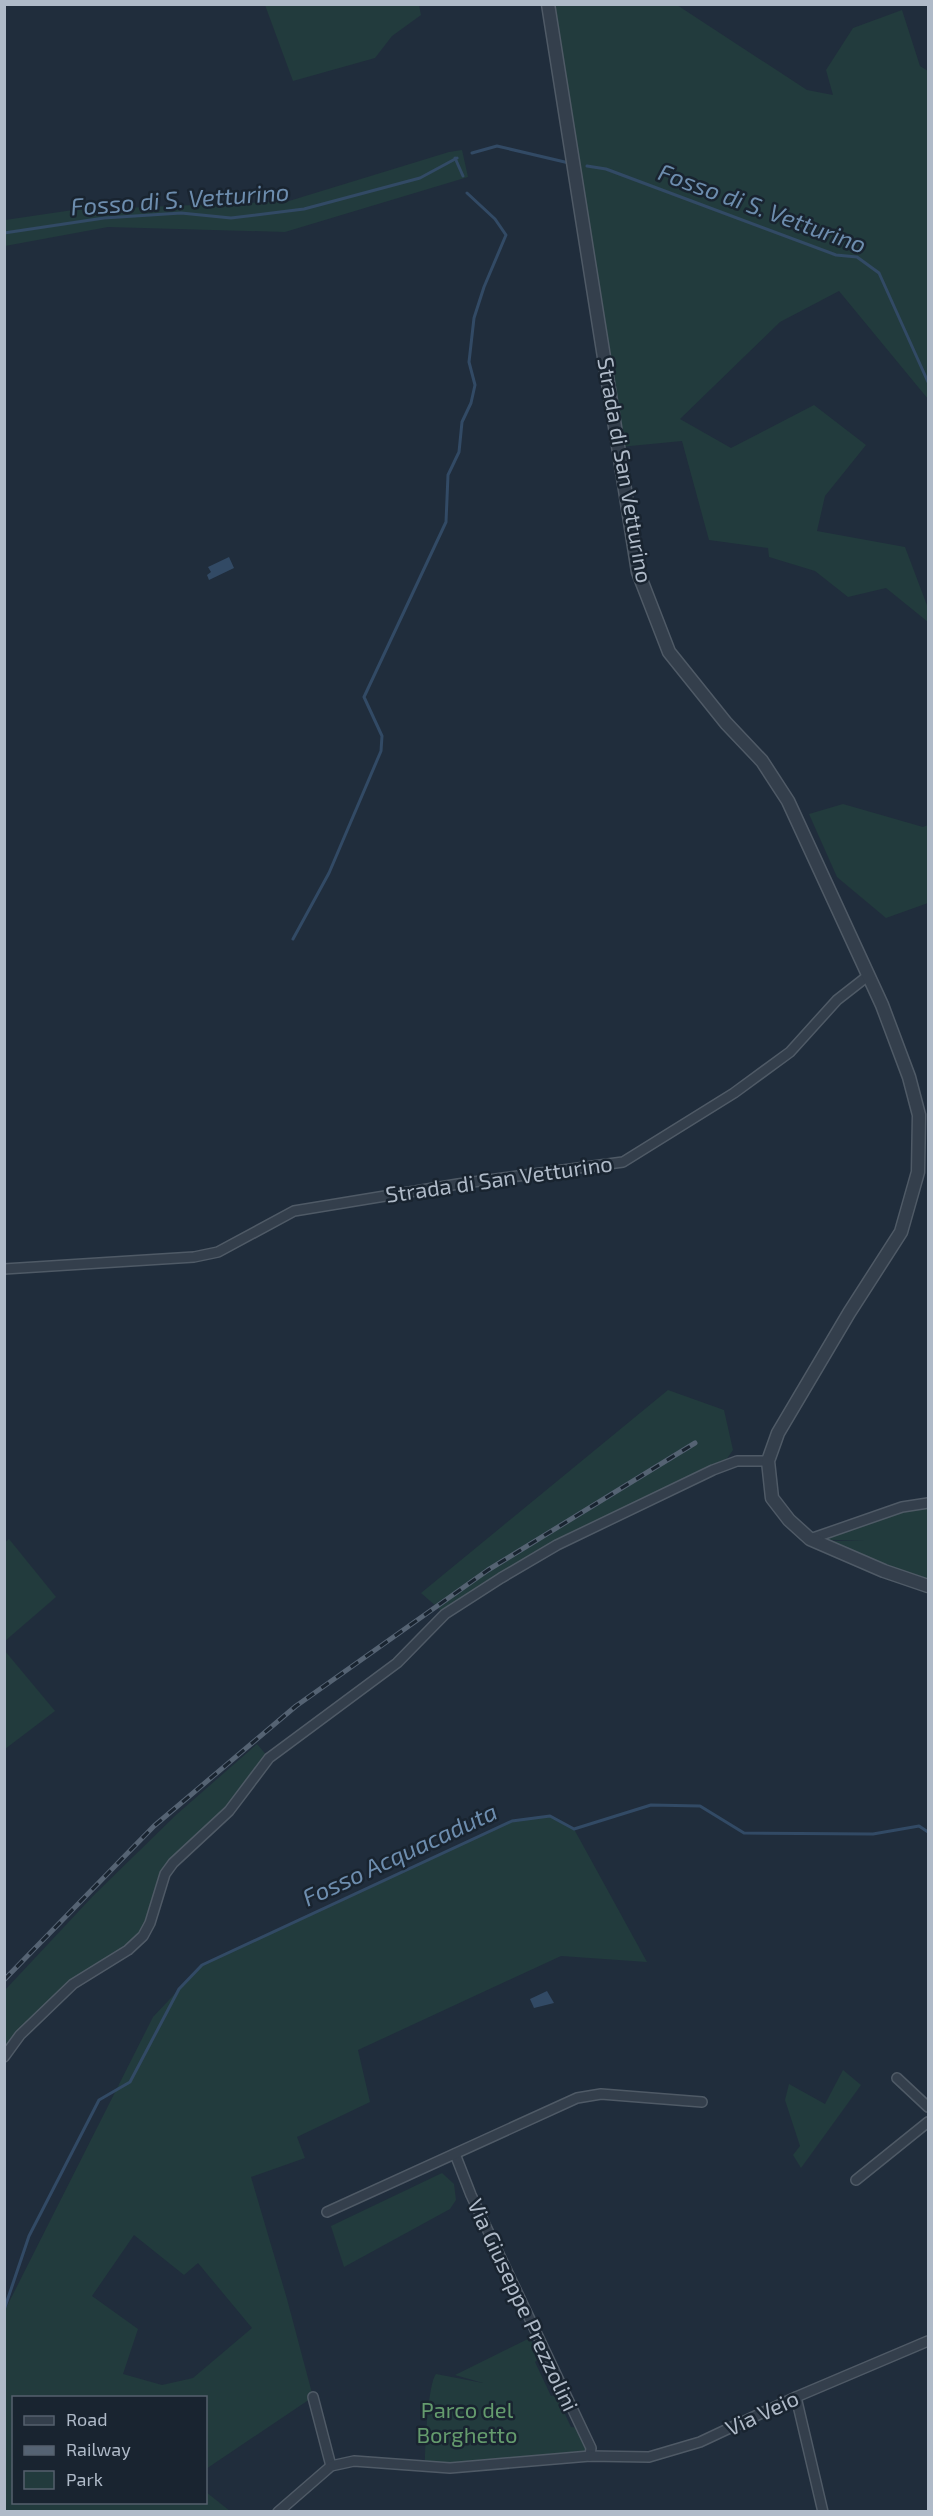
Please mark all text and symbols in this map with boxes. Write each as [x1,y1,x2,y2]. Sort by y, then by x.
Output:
water label: Fosso di S. Vetturino [655,157,870,259]
water label: Fosso di S. Vetturino [70,176,290,221]
street label: Strada di San Vetturino [593,355,659,585]
street label: Strada di San Vetturino [384,1149,614,1207]
water label: Fosso Acquacaduta [297,1796,501,1911]
street label: Via Giuseppe Prezzolini [463,2194,585,2415]
street label: Via Veio [721,2384,802,2440]
legend [12,2396,207,2504]
park label: Parco del Borghetto [416,2396,518,2447]
text: Road [66,2408,107,2430]
text: Railway [66,2438,131,2460]
text: Park [66,2468,103,2490]

